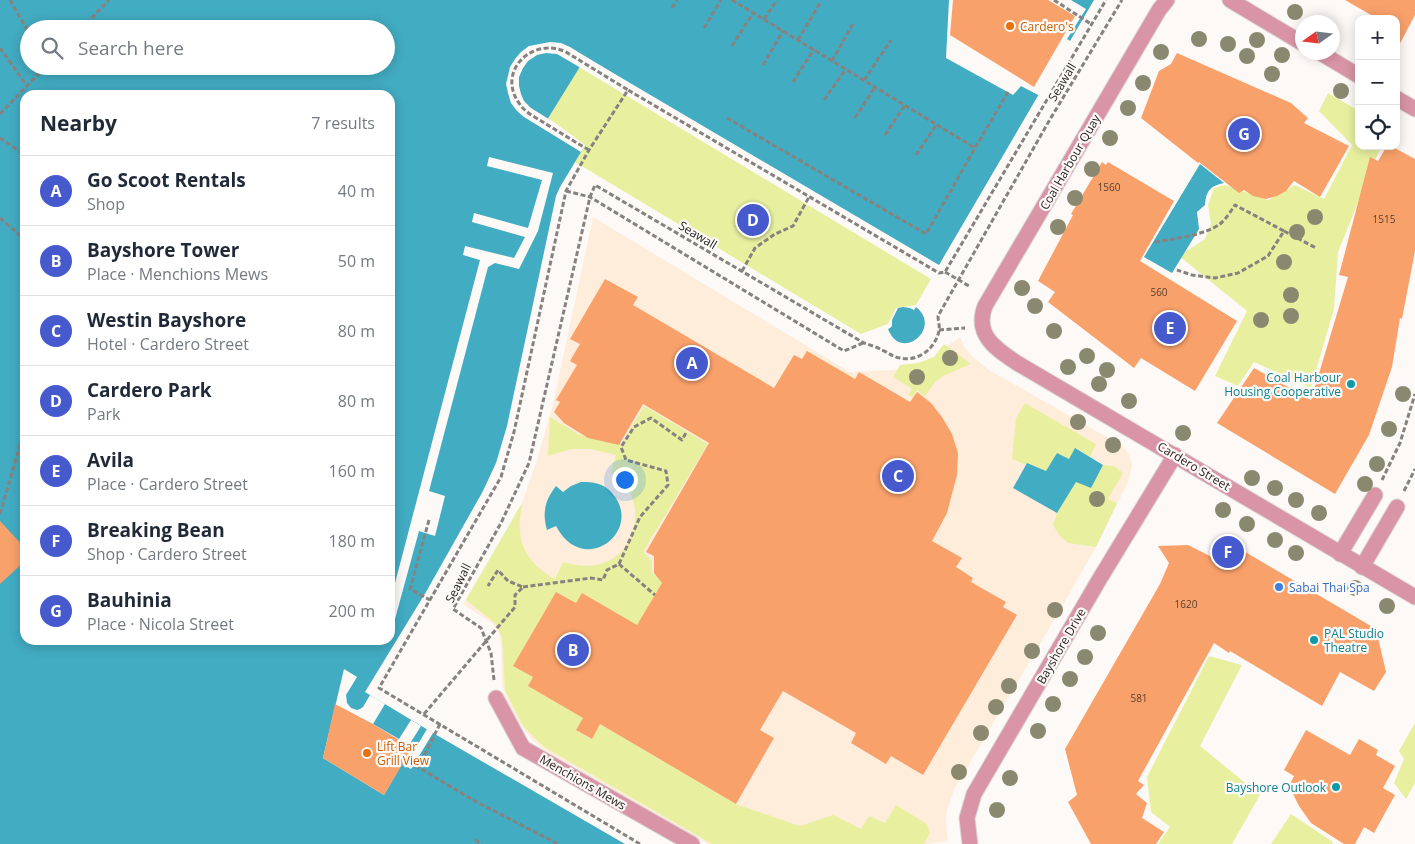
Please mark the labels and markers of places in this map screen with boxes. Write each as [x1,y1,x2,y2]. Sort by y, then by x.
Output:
place label: Cardero's [1020,18,1074,35]
marker: Cardero's [1004,20,1016,32]
pin: G [1228,115,1260,153]
pin: D [737,201,769,239]
pin: E [1154,309,1186,347]
pin: A [676,344,708,382]
place label: Coal Harbour Housing Cooperative [1224,369,1341,400]
marker: Coal Harbour Housing Cooperative [1345,378,1357,390]
pin: C [882,457,914,495]
pin: F [1212,533,1244,571]
place label: Sabai Thai Spa [1289,579,1370,596]
marker: Sabai Thai Spa [1273,581,1285,593]
place label: PAL Studio Theatre [1324,625,1384,656]
pin: B [557,631,589,669]
marker: PAL Studio Theatre [1308,634,1320,646]
place label: Lift Bar Grill View [377,738,430,769]
marker: Lift Bar Grill View [361,747,373,759]
place label: Bayshore Outlook [1226,779,1327,796]
marker: Bayshore Outlook [1330,781,1342,793]

